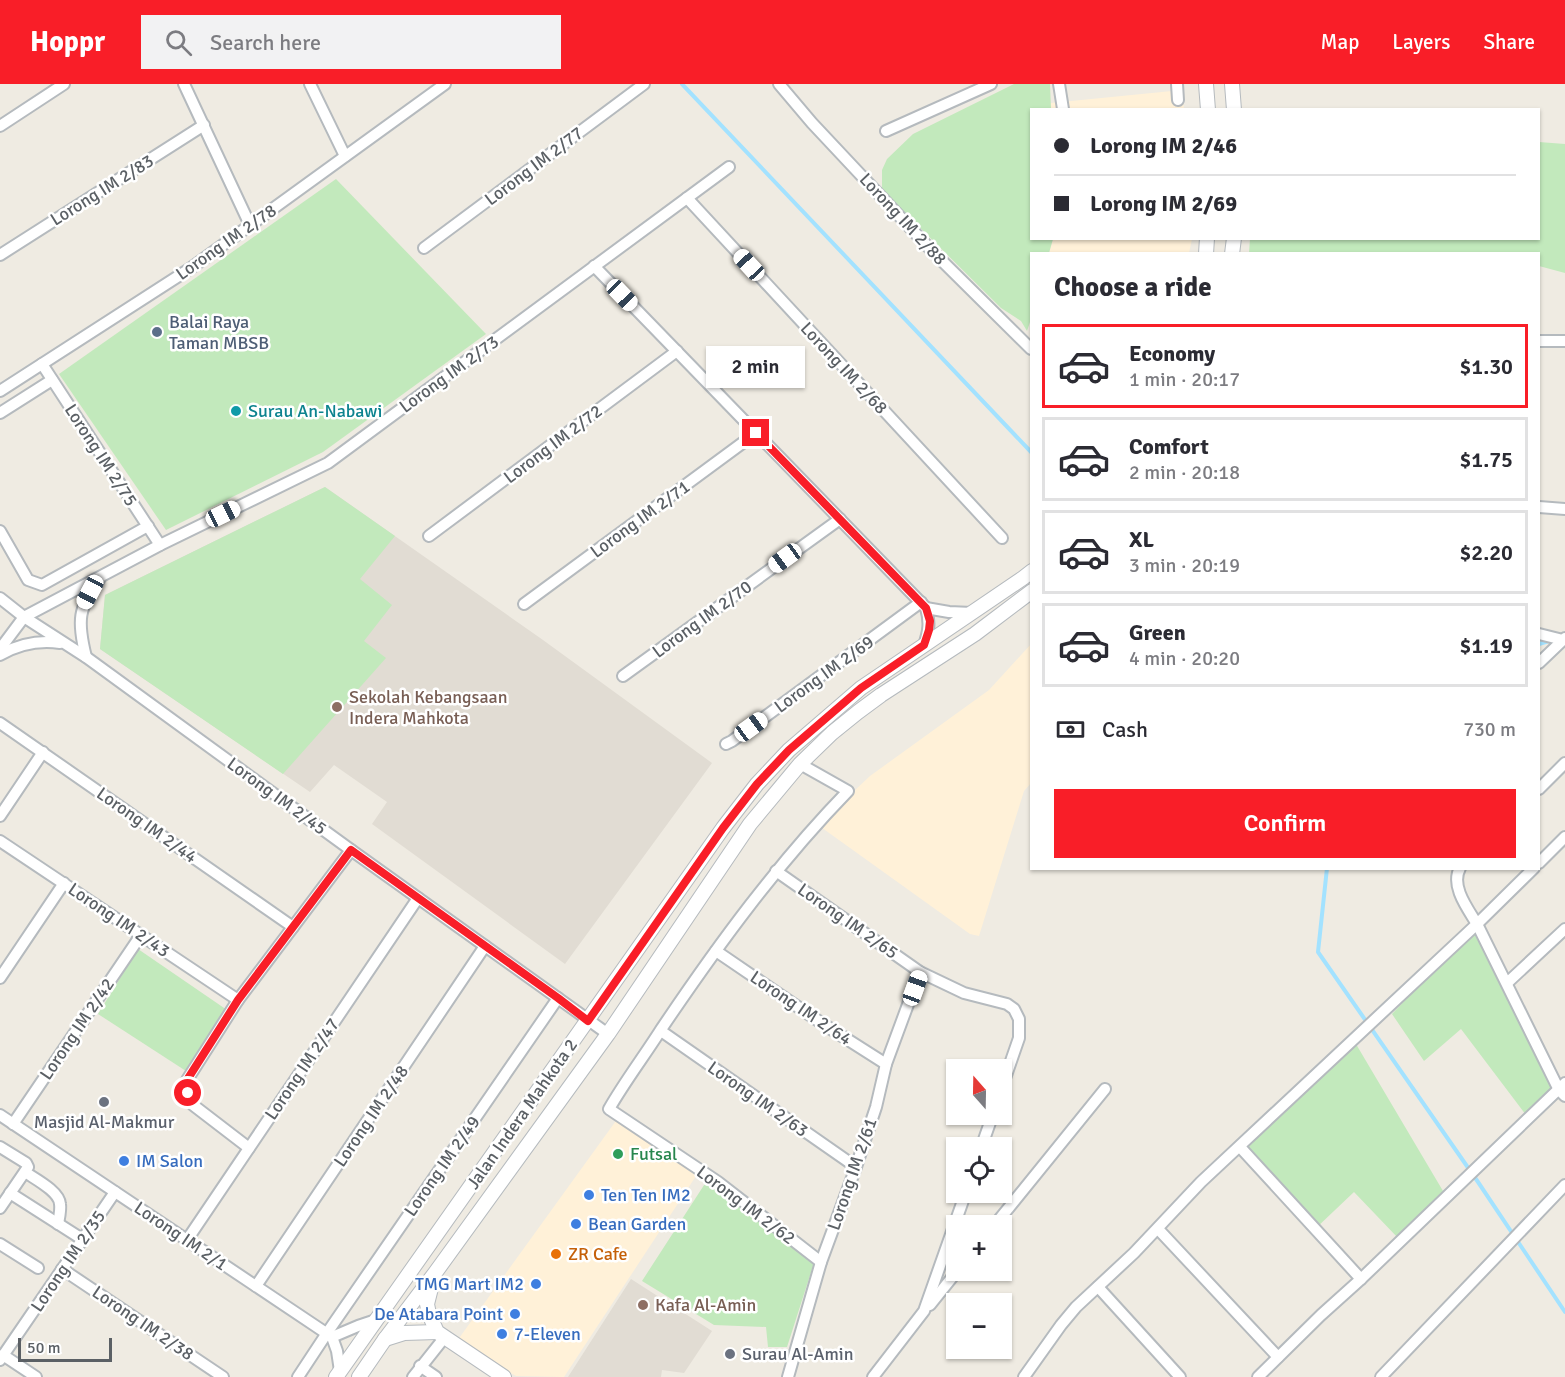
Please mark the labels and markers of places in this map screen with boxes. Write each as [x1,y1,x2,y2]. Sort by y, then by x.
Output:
place label: Balai Raya Taman MBSB [169,311,269,354]
marker: Balai Raya Taman MBSB [150,325,164,339]
place label: Surau An-Nabawi [248,400,382,422]
marker: Surau An-Nabawi [229,404,243,418]
place label: Sekolah Kebangsaan Indera Mahkota [349,686,508,729]
marker: Sekolah Kebangsaan Indera Mahkota [330,700,344,714]
marker: Masjid Al-Makmur [97,1095,111,1109]
place label: Masjid Al-Makmur [34,1111,175,1133]
place label: Futsal [630,1143,677,1165]
marker: Futsal [611,1147,625,1161]
place label: IM Salon [136,1150,203,1172]
marker: IM Salon [117,1154,131,1168]
place label: Ten Ten IM2 [601,1184,691,1206]
marker: Ten Ten IM2 [582,1188,596,1202]
place label: Bean Garden [588,1213,686,1235]
marker: Bean Garden [569,1217,583,1231]
place label: ZR Cafe [568,1243,628,1265]
marker: ZR Cafe [549,1247,563,1261]
place label: TMG Mart IM2 [415,1273,524,1295]
marker: TMG Mart IM2 [529,1277,543,1291]
place label: Kafa Al-Amin [655,1294,756,1316]
marker: Kafa Al-Amin [636,1298,650,1312]
place label: De Atabara Point [374,1303,503,1325]
marker: De Atabara Point [508,1307,522,1321]
place label: 7-Eleven [514,1323,581,1345]
marker: 7-Eleven [495,1327,509,1341]
place label: Surau Al-Amin [742,1343,854,1365]
marker: Surau Al-Amin [723,1347,737,1361]

